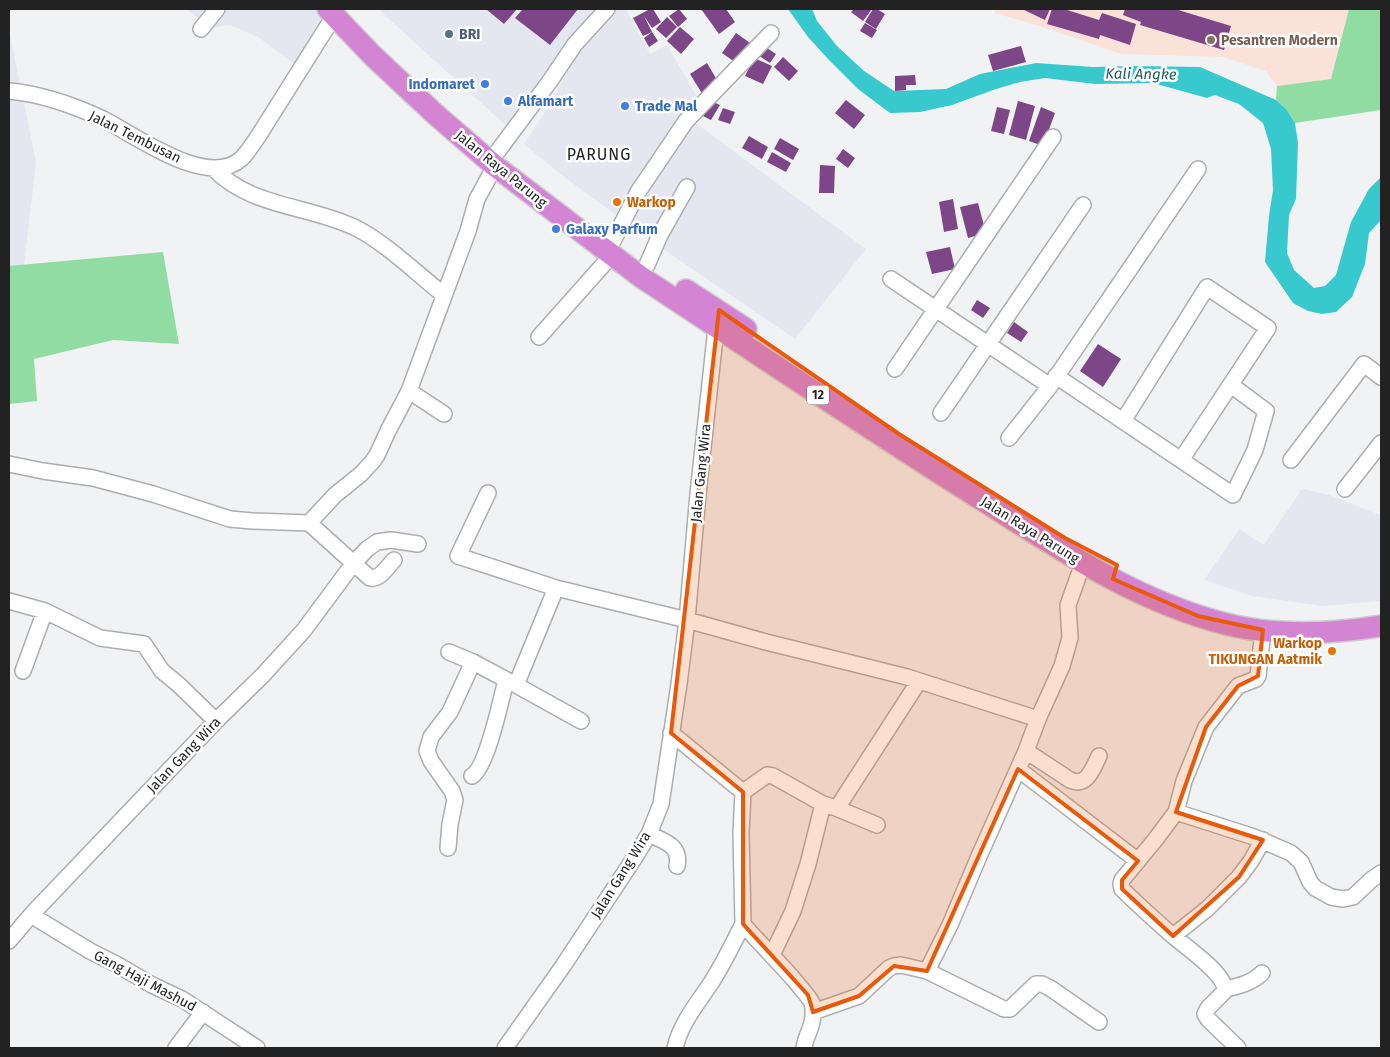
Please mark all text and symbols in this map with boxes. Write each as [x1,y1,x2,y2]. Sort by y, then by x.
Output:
place label: BRI [459,26,480,43]
marker: BRI [443,28,455,40]
place label: Pesantren Modern [1221,32,1338,49]
marker: Pesantren Modern [1205,34,1217,46]
water label: Kali Angke [1105,64,1177,84]
place label: Indomaret [408,76,476,93]
marker: Indomaret [479,78,491,90]
place label: Alfamart [517,93,574,110]
marker: Alfamart [502,95,514,107]
place label: Trade Mal [635,98,698,115]
marker: Trade Mal [619,100,631,112]
street label: Jalan Tembusan [86,107,184,167]
street label: Jalan Raya Parung [452,127,551,212]
district label: PARUNG [567,145,631,164]
place label: Warkop [627,194,676,211]
marker: Warkop [611,196,623,208]
place label: Galaxy Parfum [566,221,658,238]
marker: Galaxy Parfum [550,223,562,235]
road number: 12 [807,386,829,404]
street label: Jalan Gang Wira [687,423,715,523]
street label: Jalan Raya Parung [978,493,1083,568]
place label: Warkop TIKUNGAN Aatmik [1208,635,1322,668]
marker: Warkop TIKUNGAN Aatmik [1326,645,1338,657]
street label: Jalan Gang Wira [144,713,224,797]
street label: Jalan Gang Wira [588,829,654,921]
street label: Gang Haji Mashud [91,947,199,1015]

